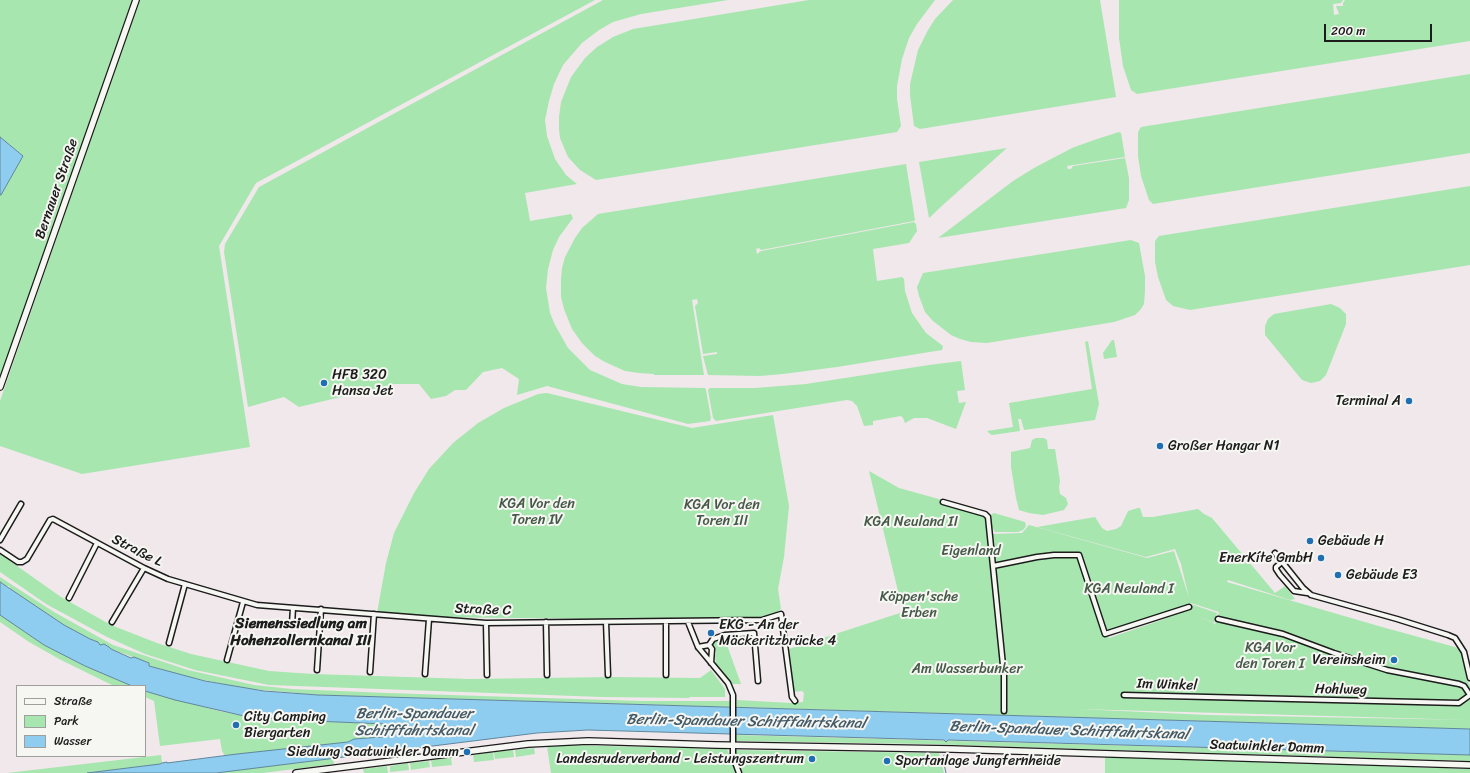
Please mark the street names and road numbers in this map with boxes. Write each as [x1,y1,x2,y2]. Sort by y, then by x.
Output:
street label: Bernauer Straße [32,137,82,241]
street label: Straße L [109,531,165,571]
street label: Straße C [454,601,512,619]
street label: Im Winkel [1136,676,1198,694]
street label: Hohlweg [1315,681,1367,699]
street label: Saatwinkler Damm [1209,737,1325,757]

